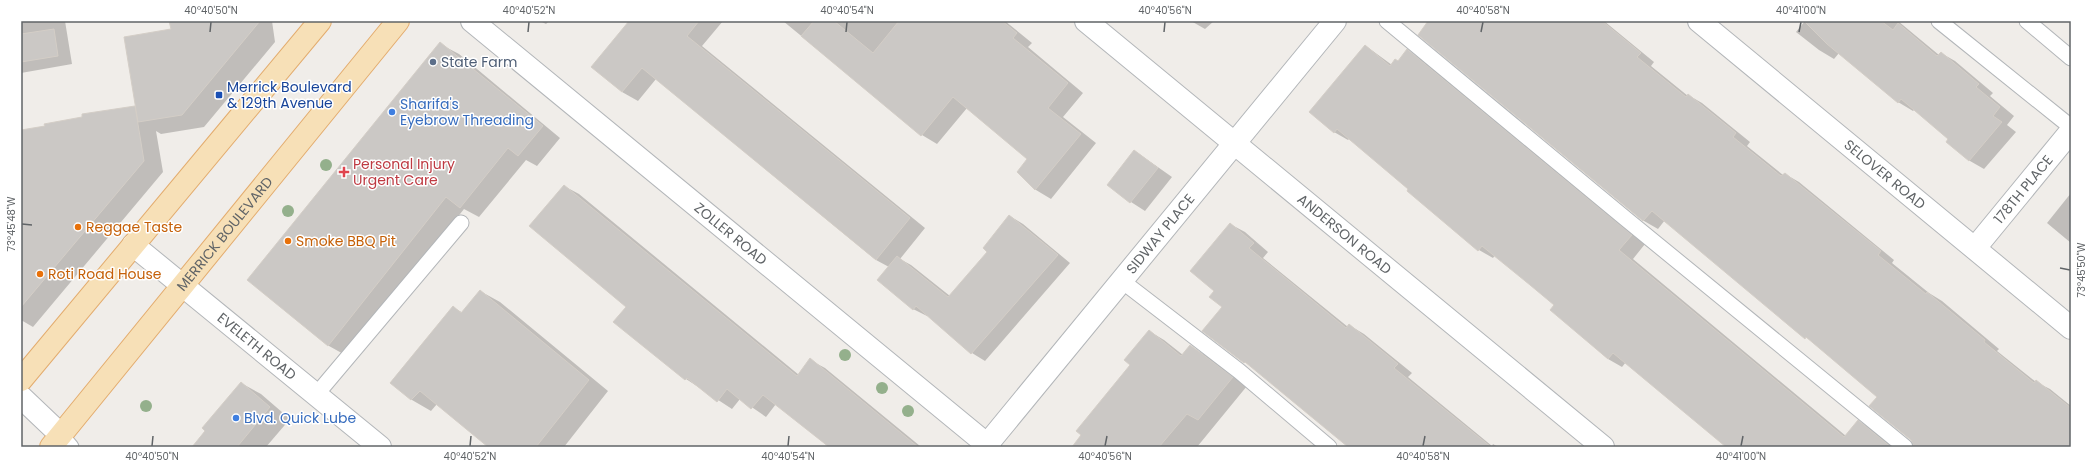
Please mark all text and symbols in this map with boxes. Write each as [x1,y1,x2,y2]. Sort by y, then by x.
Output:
text: 40°40'50"N [184,3,238,18]
text: 40°40'52"N [503,3,555,18]
text: 40°40'54"N [820,3,874,18]
text: 40°40'56"N [1138,3,1192,18]
text: 40°40'58"N [1456,3,1510,18]
text: 40°41'00"N [1776,3,1826,18]
place label: State Farm [441,52,517,72]
marker: State Farm [428,57,438,67]
place label: Merrick Boulevard & 129th Avenue [227,77,352,113]
marker: Merrick Boulevard & 129th Avenue [214,90,224,100]
place label: Sharifa's Eyebrow Threading [400,94,534,130]
marker: Sharifa's Eyebrow Threading [387,107,397,117]
street label: SELOVER ROAD [1840,135,1930,214]
street label: 178TH PLACE [1989,151,2057,228]
place label: Personal Injury Urgent Care [353,154,455,190]
marker: Personal Injury Urgent Care [338,166,350,178]
street label: MERRICK BOULEVARD [172,172,277,295]
street label: SIDWAY PLACE [1121,189,1199,278]
street label: ANDERSON ROAD [1293,189,1396,279]
text: 73°45'48"W [4,196,19,251]
street label: ZOLLER ROAD [690,198,772,270]
place label: Reggae Taste [86,217,182,237]
marker: Reggae Taste [73,222,83,232]
place label: Smoke BBQ Pit [296,231,396,251]
marker: Smoke BBQ Pit [283,236,293,246]
text: 73°45'50"W [2074,242,2089,297]
place label: Roti Road House [48,264,162,284]
marker: Roti Road House [35,269,45,279]
street label: EVELETH ROAD [213,308,301,385]
place label: Blvd. Quick Lube [244,408,356,428]
marker: Blvd. Quick Lube [231,413,241,423]
text: 40°40'50"N [125,449,179,464]
text: 40°40'52"N [444,449,496,464]
text: 40°40'54"N [761,449,815,464]
text: 40°40'56"N [1078,449,1132,464]
text: 40°40'58"N [1396,449,1450,464]
text: 40°41'00"N [1716,449,1766,464]

